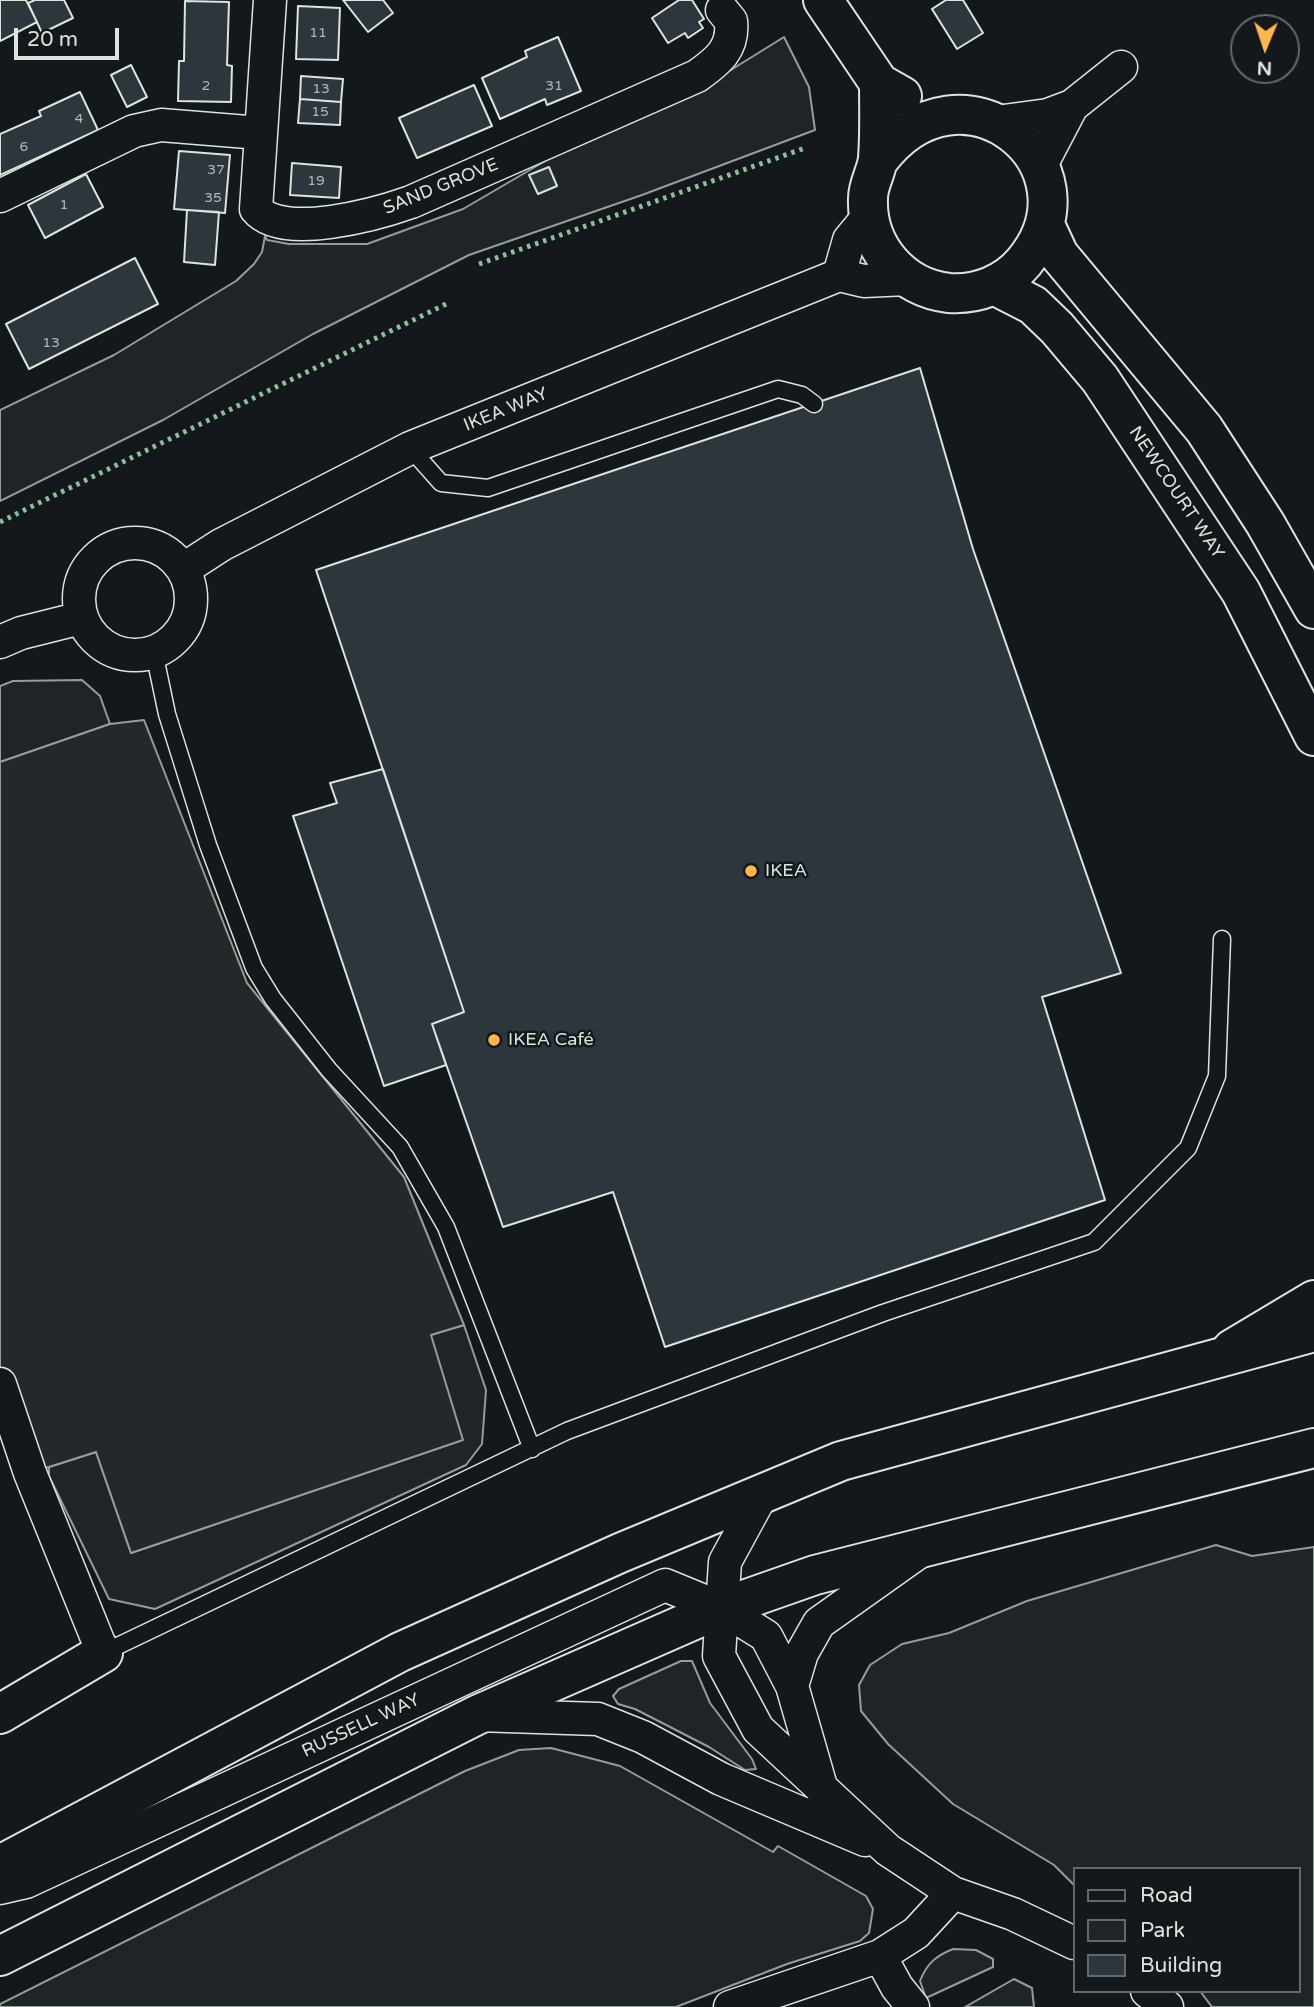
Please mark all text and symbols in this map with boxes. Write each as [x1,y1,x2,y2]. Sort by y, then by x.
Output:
scale bar [18,14,122,58]
north arrow [1230,14,1300,84]
house number: 11 [309,25,327,41]
text: 20 m [27,27,78,52]
text: N [1256,57,1272,79]
house number: 2 [202,78,210,94]
house number: 31 [545,78,563,94]
house number: 13 [312,81,330,97]
house number: 15 [311,104,329,120]
house number: 4 [75,111,83,127]
house number: 6 [20,139,28,155]
street label: SAND GROVE [380,154,502,220]
house number: 37 [207,162,225,178]
house number: 19 [307,173,325,189]
house number: 35 [204,190,222,206]
house number: 1 [60,197,68,213]
house number: 13 [42,335,60,351]
street label: IKEA WAY [461,383,551,437]
street label: NEWCOURT WAY [1124,423,1228,563]
place label: IKEA [765,860,807,882]
marker: IKEA [743,863,759,879]
place label: IKEA Café [508,1029,594,1051]
marker: IKEA Café [486,1032,502,1048]
street label: RUSSELL WAY [299,1689,423,1763]
legend [1072,1867,1300,1993]
text: Road [1140,1883,1193,1908]
text: Park [1140,1918,1185,1943]
text: Building [1140,1953,1222,1978]

